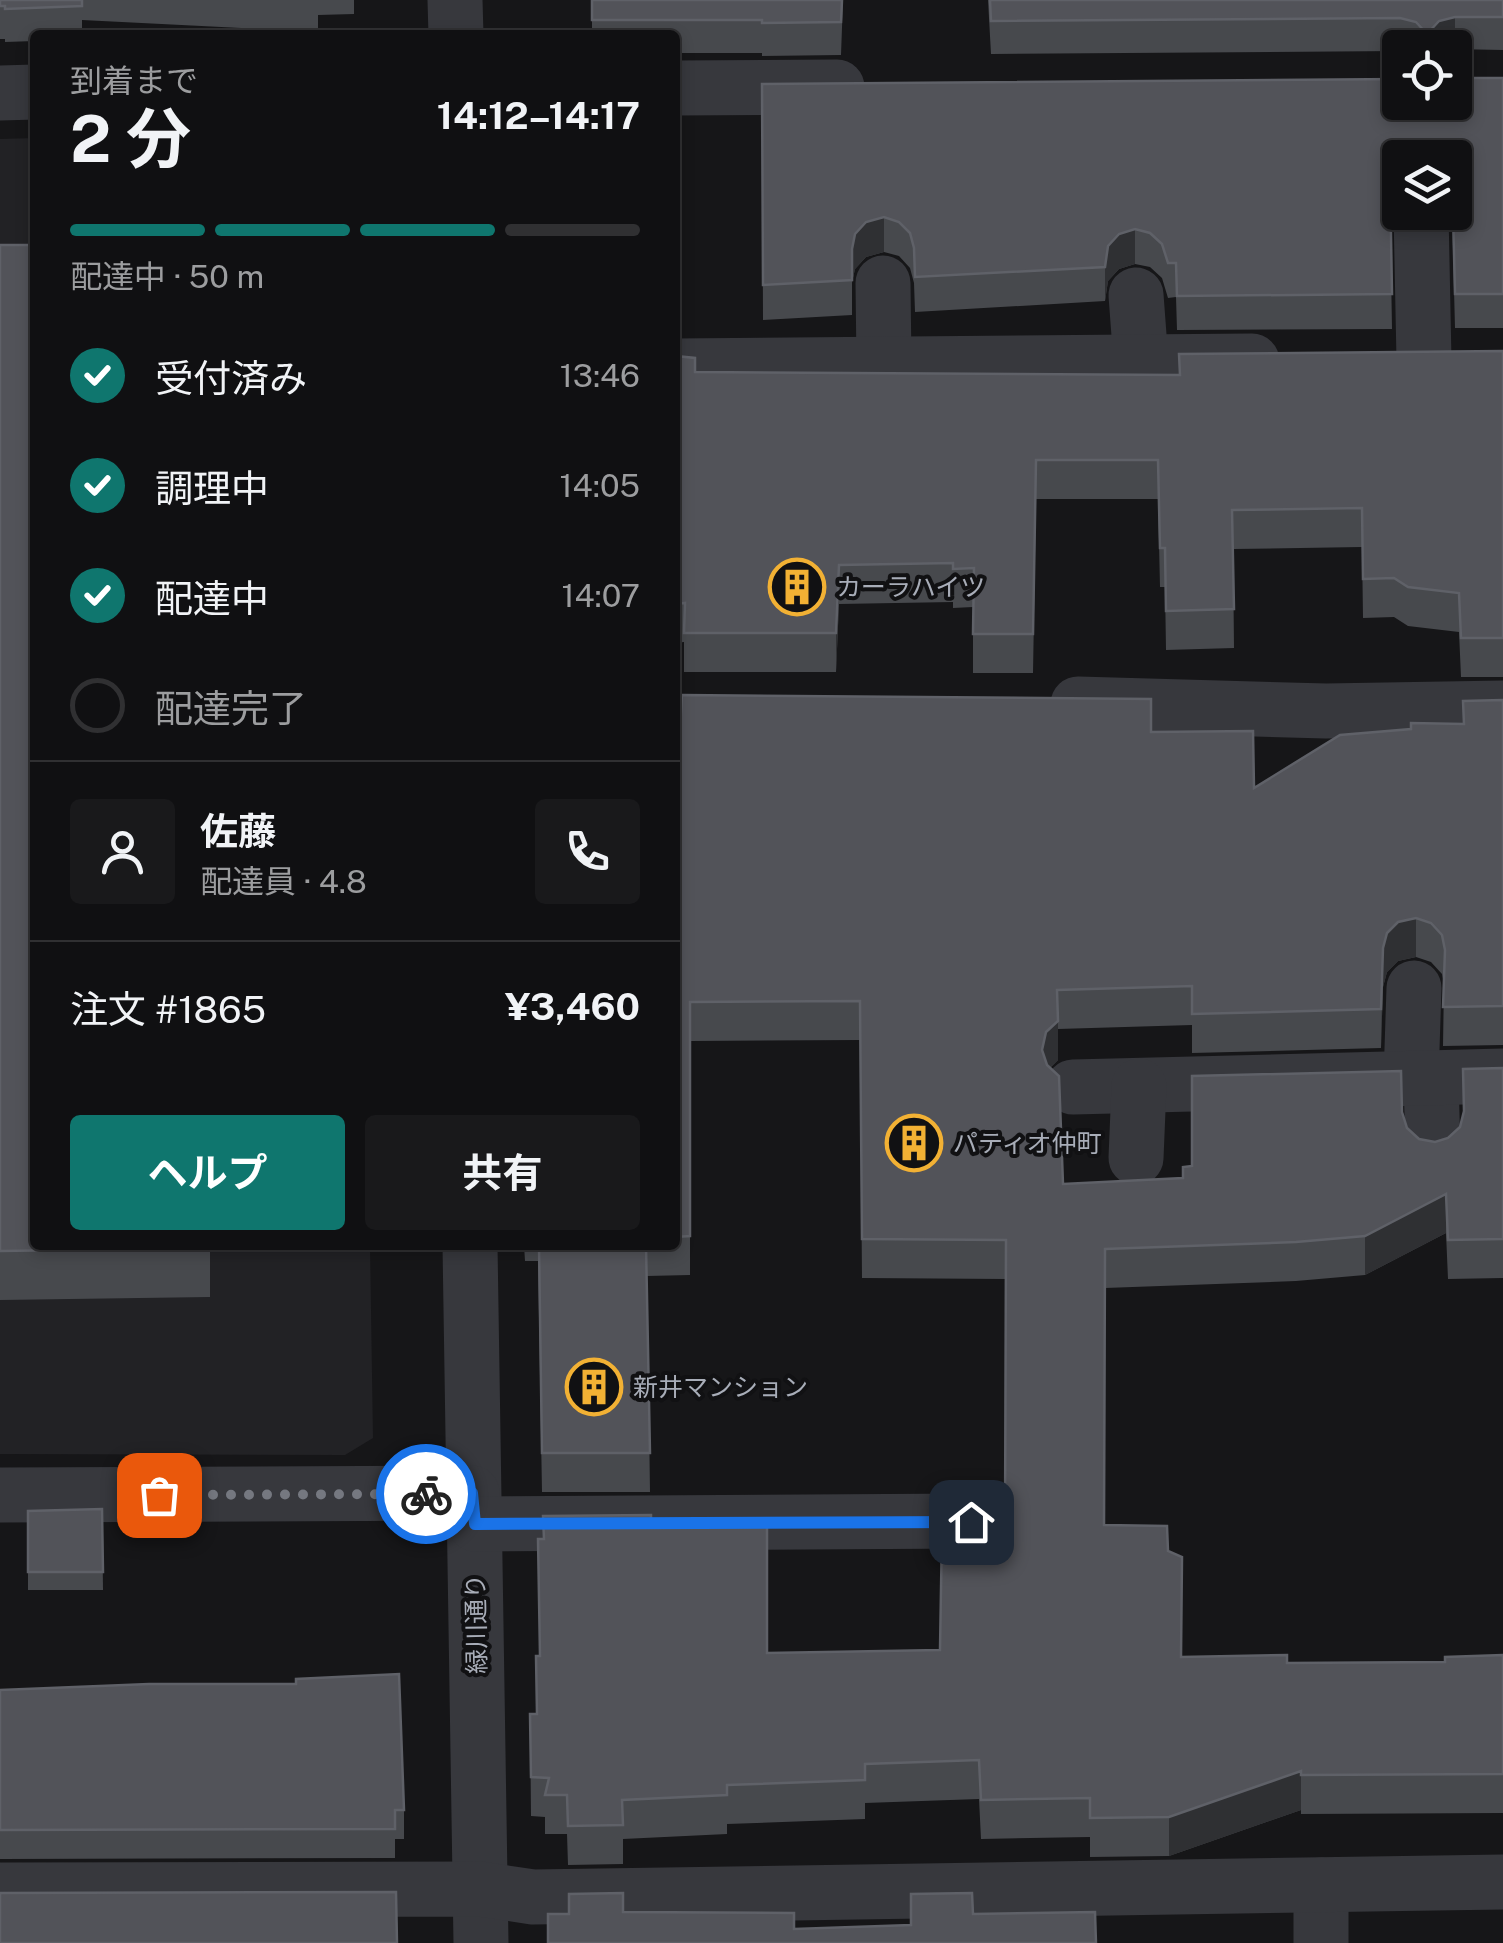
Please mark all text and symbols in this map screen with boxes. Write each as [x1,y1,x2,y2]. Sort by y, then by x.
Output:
map controls [1382,30,1472,230]
button: locate [1382,30,1472,120]
text: 到着まで [70,62,198,99]
text: 14:12–14:17 [437,93,640,138]
text: 2 分 [70,100,191,177]
button: layers [1382,140,1472,230]
text: 配達中 · 50 m [70,258,264,295]
icon: check [70,348,125,403]
text: 受付済み [155,356,307,401]
text: 13:46 [560,357,640,394]
icon: check [70,458,125,513]
text: 調理中 [155,466,269,511]
text: 14:05 [560,467,640,504]
building icon: カーラハイツ [767,557,827,617]
icon: check [70,568,125,623]
place label: カーラハイツ [836,572,985,602]
text: 配達中 [155,576,269,621]
text: 14:07 [561,577,640,614]
text: 配達完了 [155,686,307,731]
button: person [70,799,175,904]
button: phone [535,799,640,904]
text: 佐藤 [200,809,276,854]
text: 配達員 · 4.8 [200,863,367,900]
text: ¥3,460 [505,984,640,1029]
text: 注文 #1865 [70,987,266,1032]
building icon: パティオ仲町 [884,1113,944,1173]
button: ヘルプ [70,1115,345,1230]
button: 共有 [365,1115,640,1230]
place label: パティオ仲町 [953,1128,1102,1158]
building icon: 新井マンション [564,1357,624,1417]
place label: 新井マンション [633,1372,808,1402]
courier [376,1444,476,1544]
pin [117,1453,202,1538]
icon: bike [399,1467,454,1522]
icon: bag [132,1468,187,1523]
pin [929,1480,1014,1565]
icon: home [944,1495,999,1550]
street label: 緑川通り [460,1574,492,1674]

